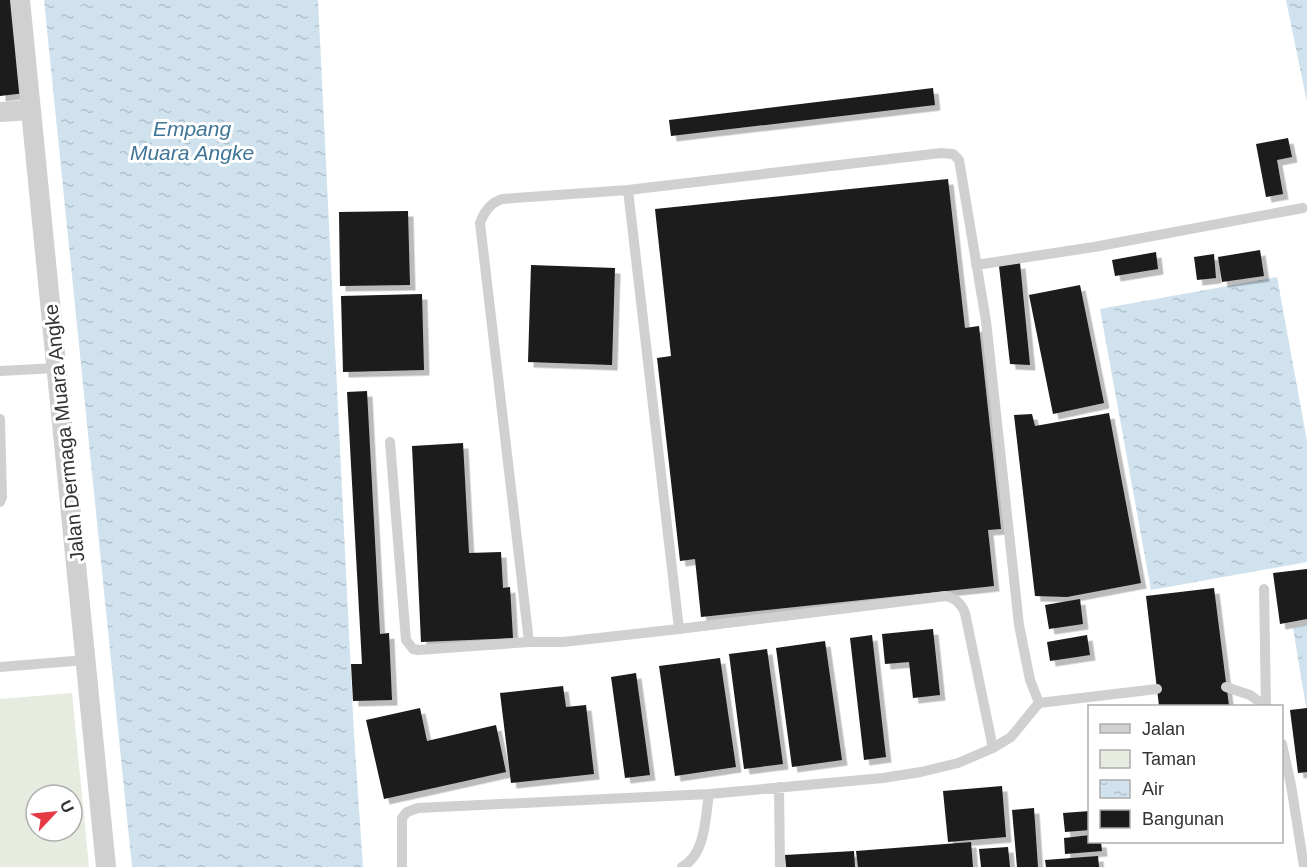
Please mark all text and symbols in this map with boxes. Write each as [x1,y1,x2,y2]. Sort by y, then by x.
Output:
water label: Empang Muara Angke [130,117,254,164]
street label: Jalan Dermaga Muara Angke [40,303,88,563]
legend [1088,705,1283,843]
text: Jalan [1142,719,1185,739]
text: Taman [1142,749,1196,769]
text: Air [1142,779,1164,799]
north arrow [24,783,84,843]
text: U [57,798,77,816]
text: Bangunan [1142,809,1224,829]

